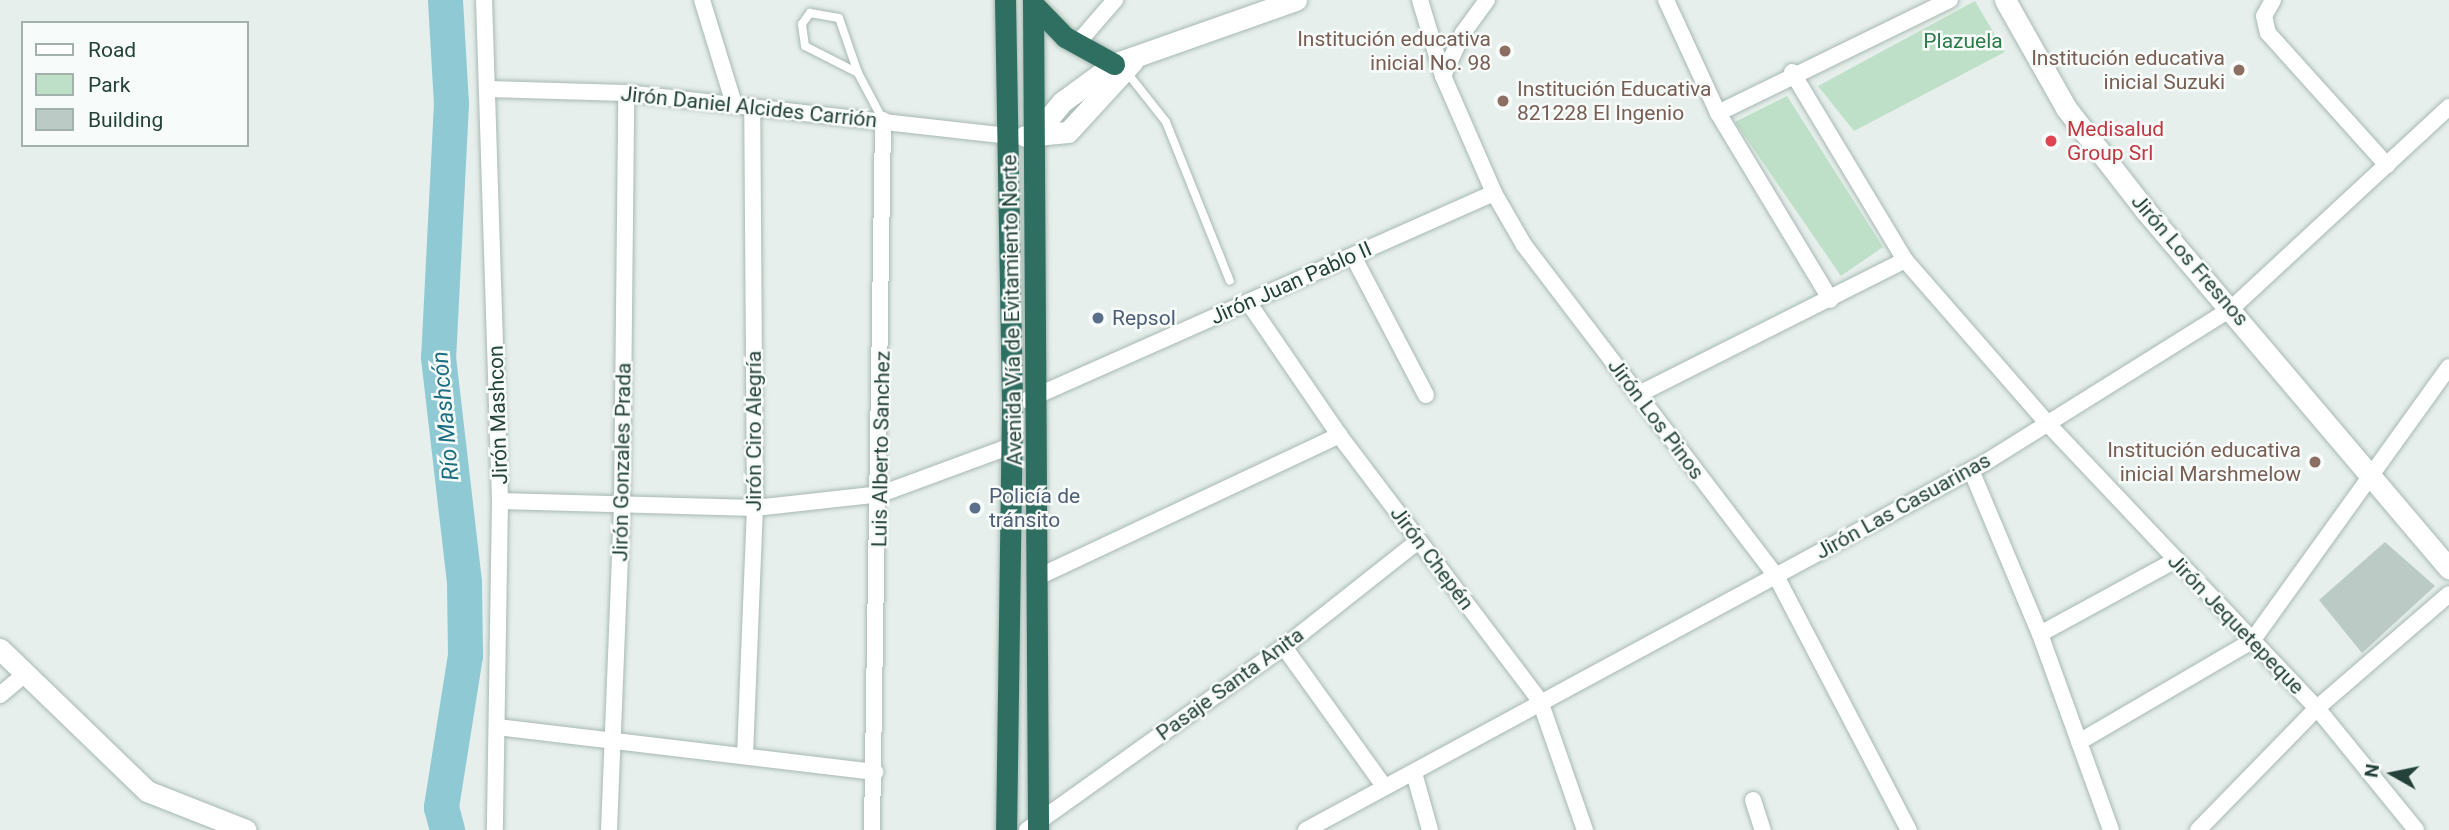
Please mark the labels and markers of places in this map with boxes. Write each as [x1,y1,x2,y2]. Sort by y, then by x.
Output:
place label: Institución educativa inicial No. 98 [1297,26,1491,76]
marker: Institución educativa inicial No. 98 [1497,43,1513,59]
place label: Institución educativa inicial Suzuki [2031,45,2225,95]
marker: Institución educativa inicial Suzuki [2231,62,2247,78]
place label: Institución Educativa 821228 El Ingenio [1517,76,1711,126]
marker: Institución Educativa 821228 El Ingenio [1495,93,1511,109]
place label: Medisalud Group Srl [2067,116,2164,166]
marker: Medisalud Group Srl [2041,131,2061,151]
place label: Repsol [1112,305,1176,331]
marker: Repsol [1090,310,1106,326]
place label: Institución educativa inicial Marshmelow [2107,437,2301,487]
marker: Institución educativa inicial Marshmelow [2307,454,2323,470]
place label: Policía de tránsito [989,483,1080,533]
marker: Policía de tránsito [967,500,983,516]

